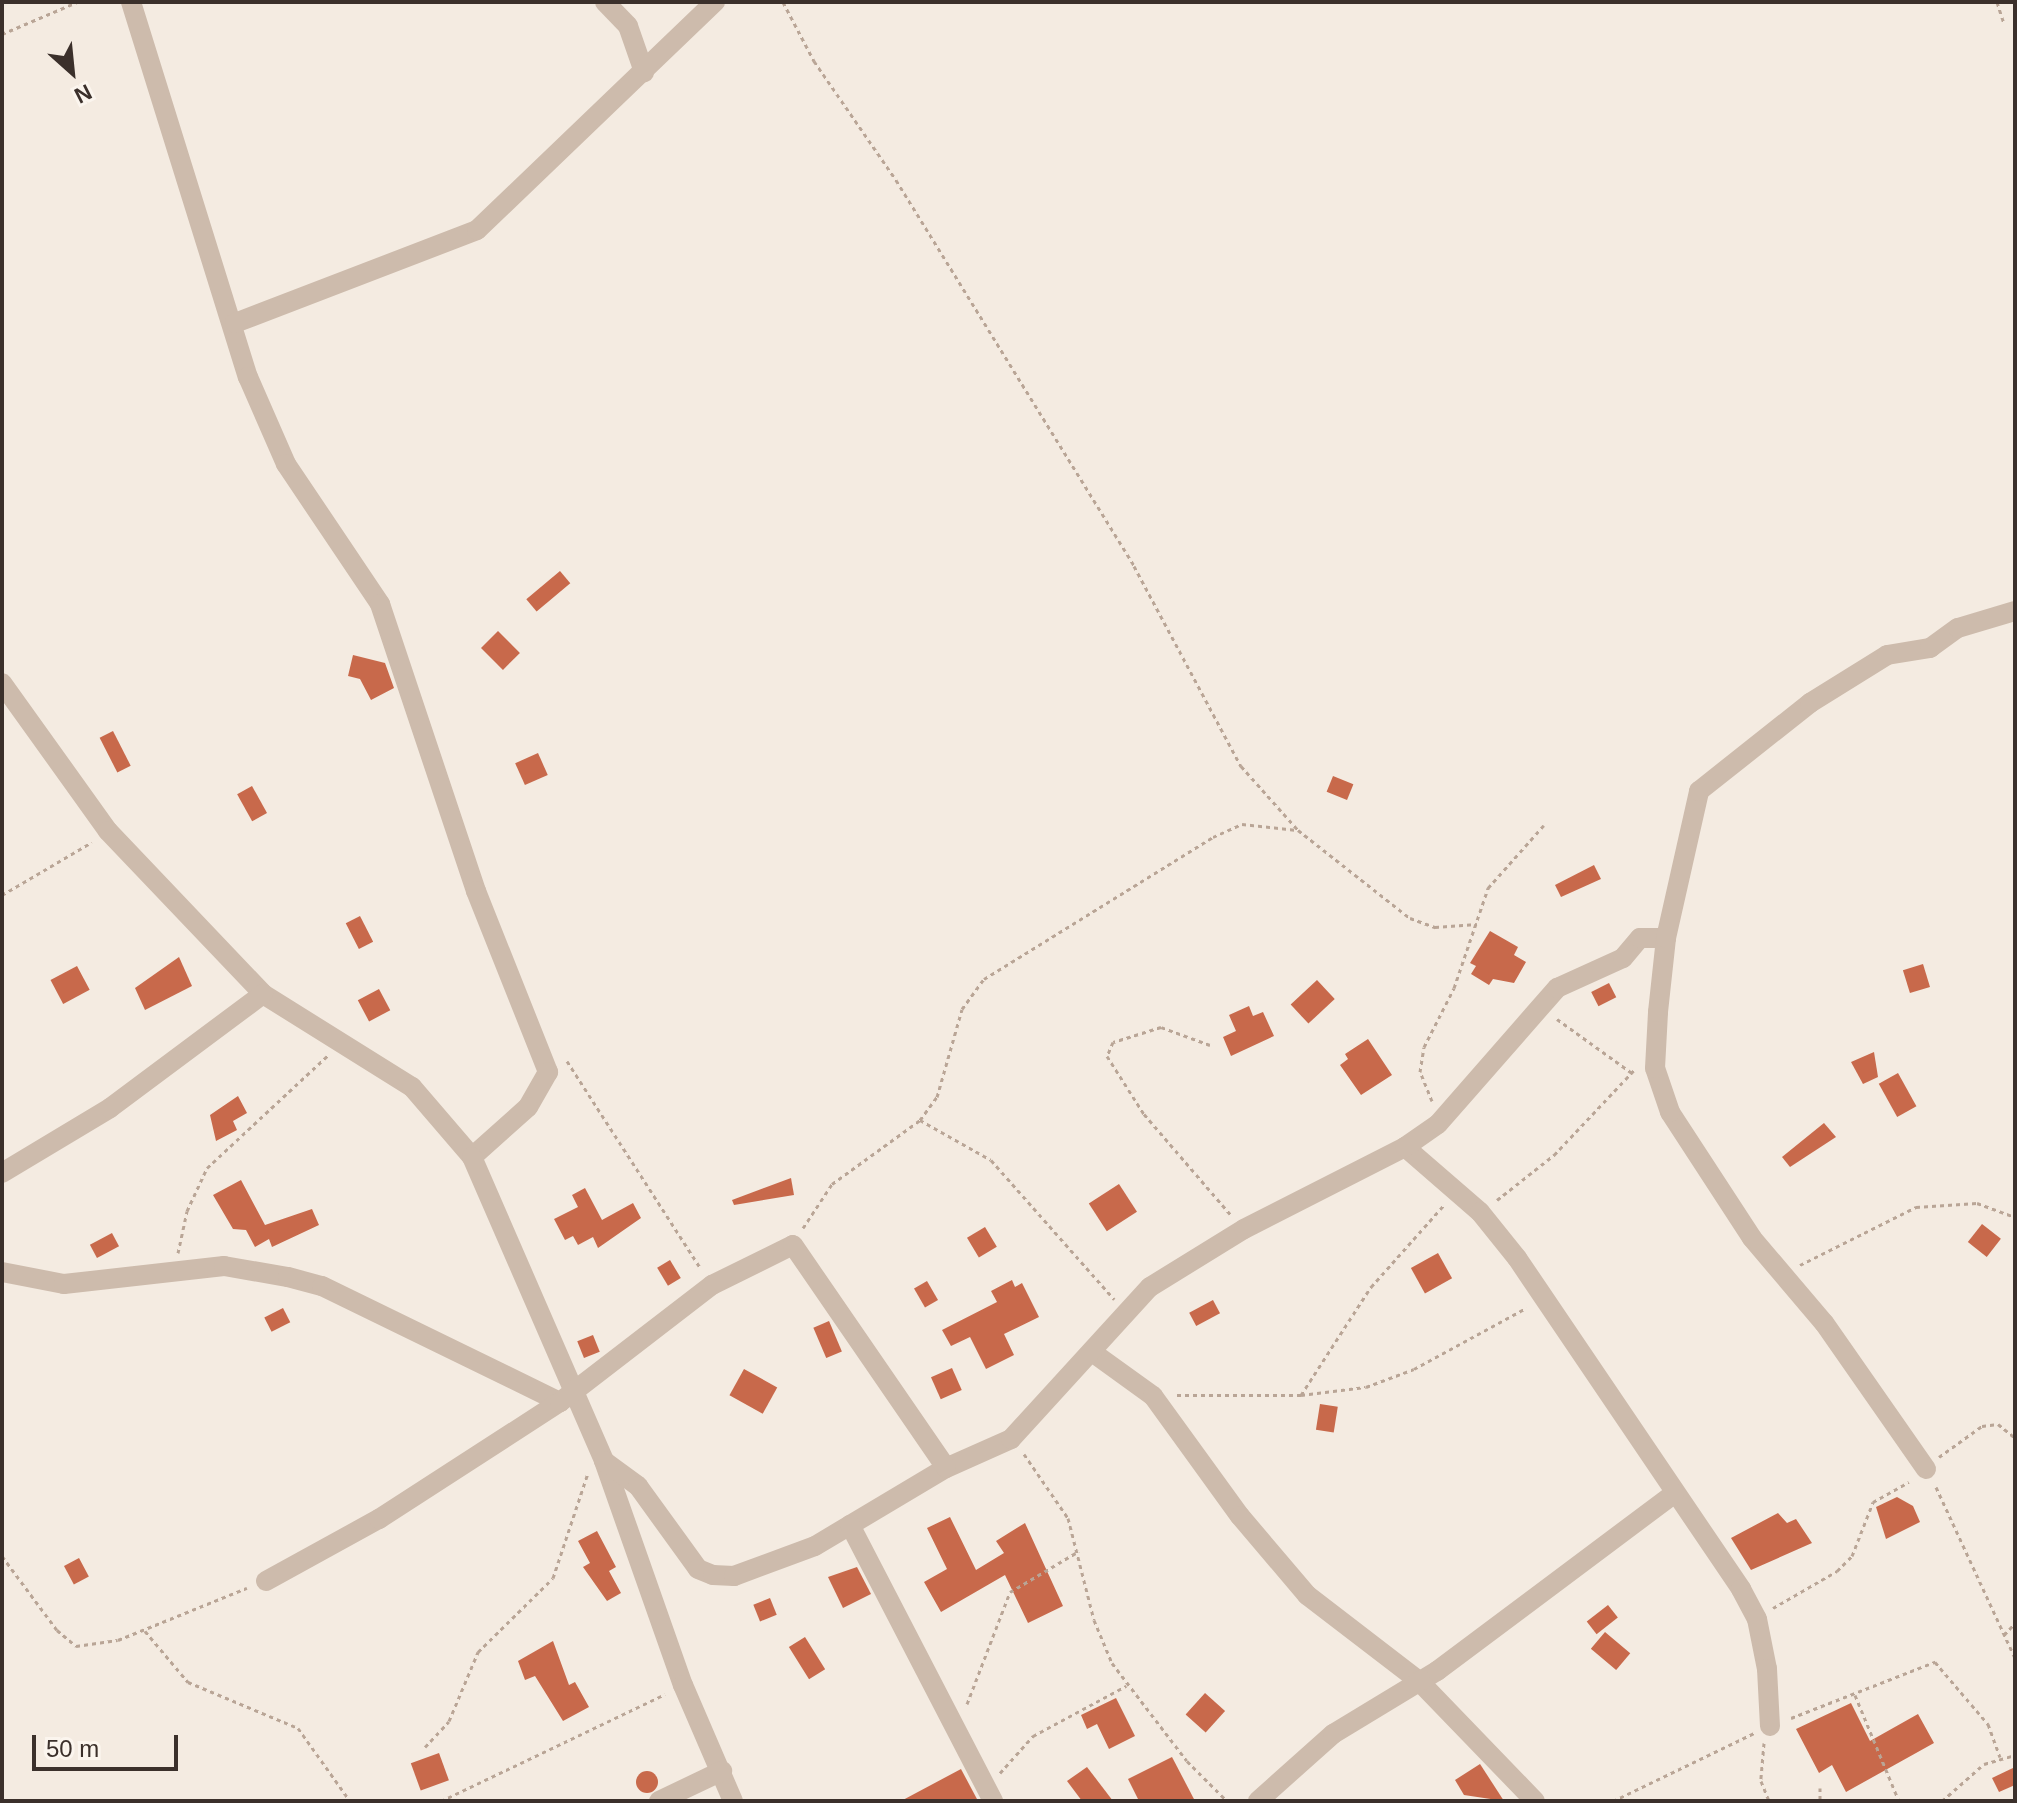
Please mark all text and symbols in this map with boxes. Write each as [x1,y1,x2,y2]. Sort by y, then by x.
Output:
north arrow [32,32,112,112]
text: N [70,79,96,109]
scale bar [36,1719,182,1769]
text: 50 m [46,1735,99,1762]

